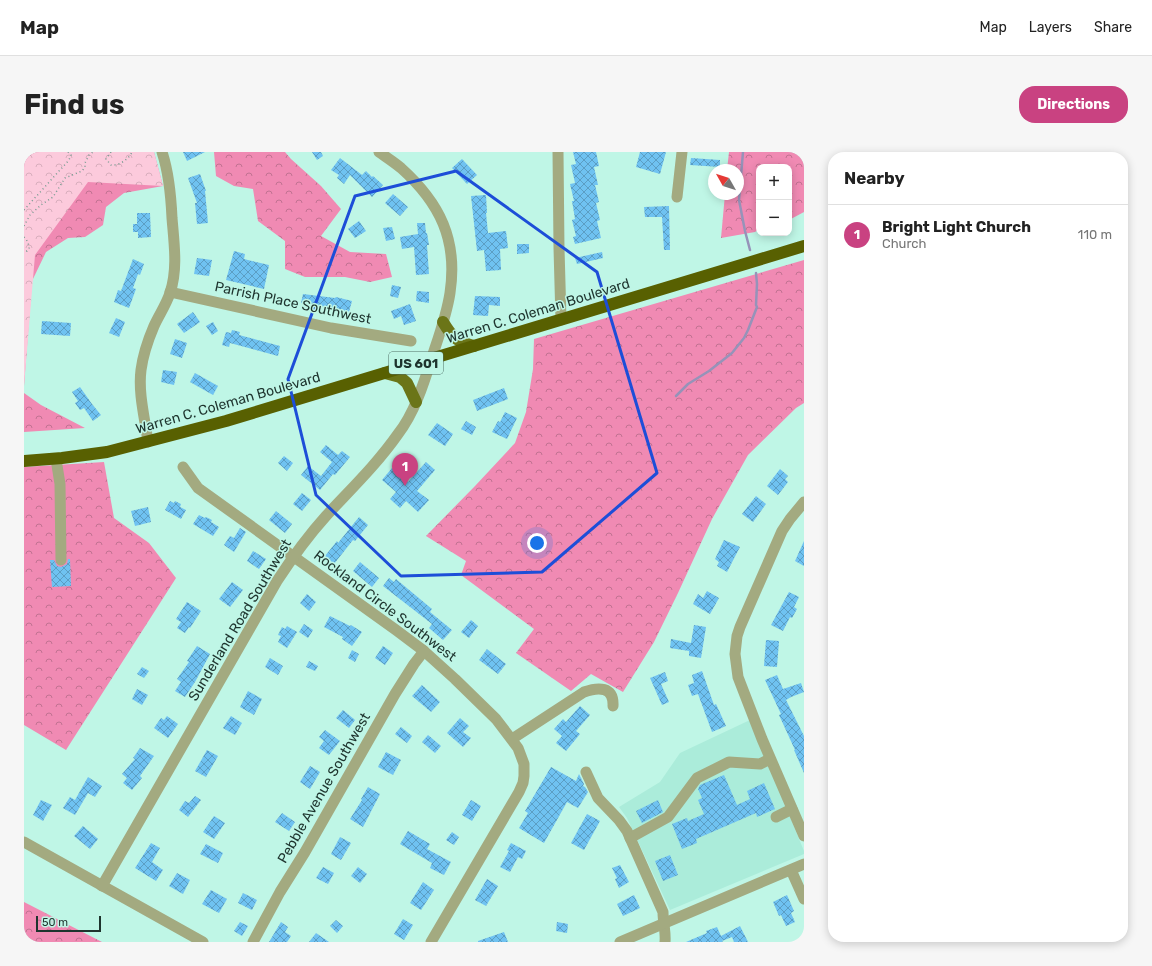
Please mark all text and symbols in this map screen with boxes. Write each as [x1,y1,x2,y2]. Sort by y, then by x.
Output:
text: Map [20,16,59,39]
text: Map [980,19,1007,36]
text: Layers [1029,19,1072,36]
text: Share [1094,19,1132,36]
button: Directions [1019,86,1128,123]
text: Find us [24,88,124,121]
north arrow [708,164,744,200]
map controls [756,164,792,236]
button: + [756,164,792,200]
text: Nearby [844,168,905,188]
button: − [756,200,792,236]
text: Bright Light Church [882,218,1031,236]
text: 1 [854,227,860,242]
text: 110 m [1078,227,1112,242]
text: Church [882,236,926,251]
street label: Warren C. Coleman Boulevard [444,275,632,347]
street label: Parrish Place Southwest [213,278,373,328]
road number: US 601 [389,352,443,374]
street label: Warren C. Coleman Boulevard [134,368,322,438]
pin: 1 [392,453,418,486]
your location [527,533,547,553]
street label: Sunderland Road Southwest [185,536,295,704]
street label: Rockland Circle Southwest [310,547,460,666]
street label: Pebble Avenue Southwest [274,709,374,866]
scale bar [36,914,101,933]
text: 50 m [42,916,68,929]

